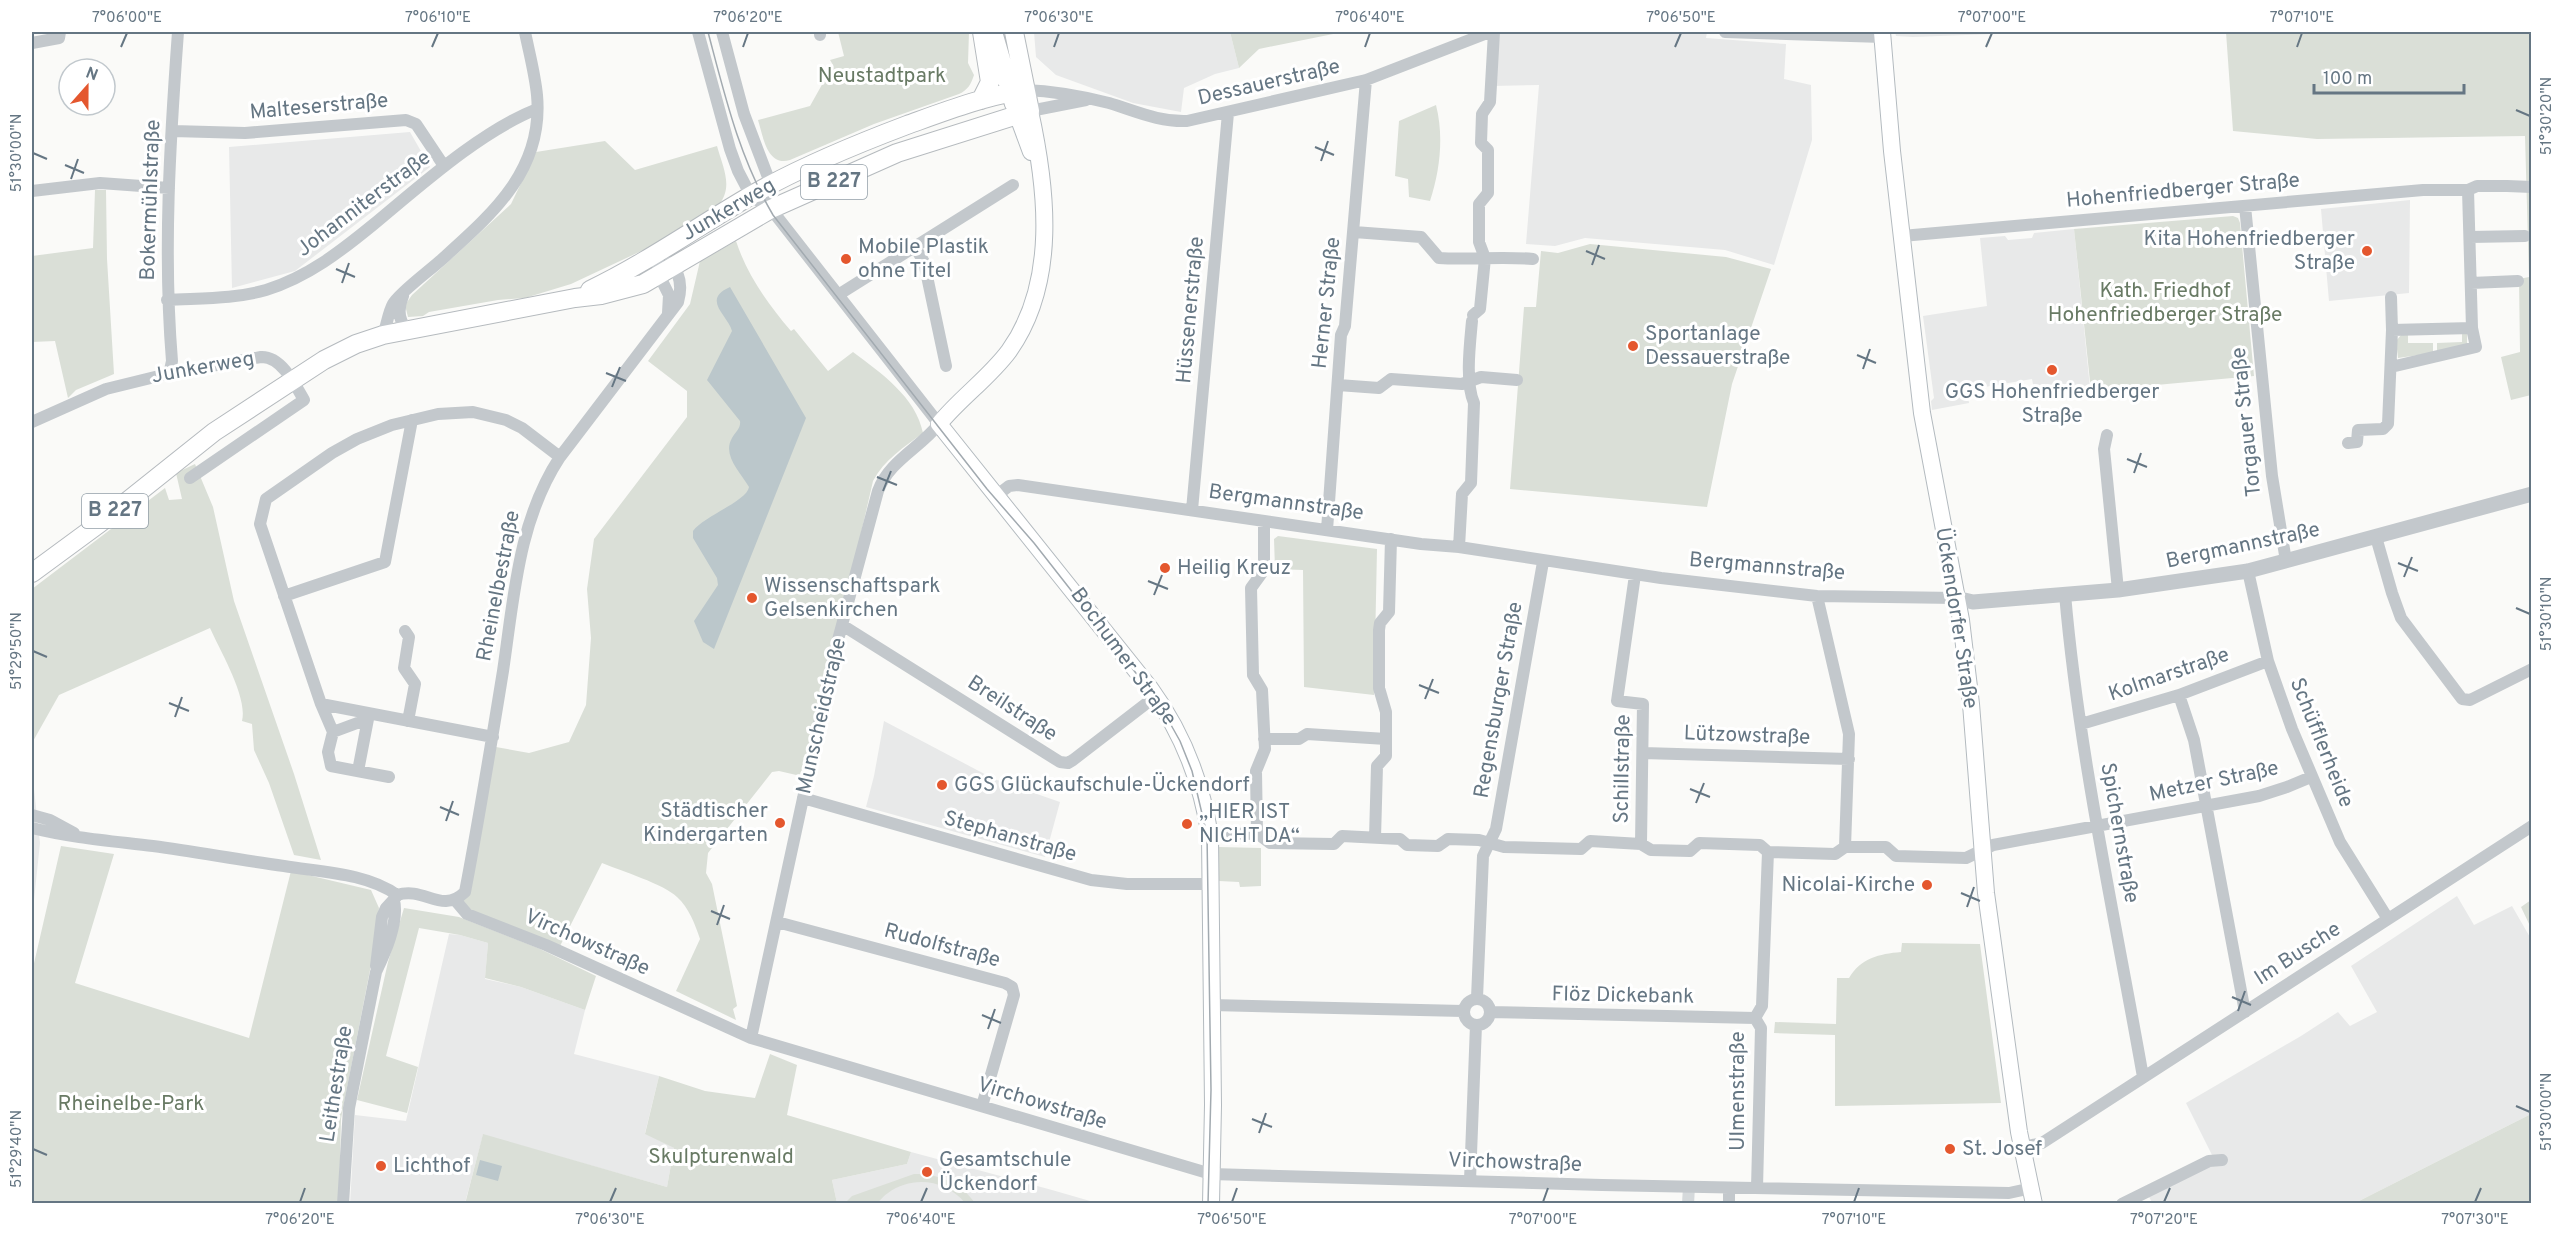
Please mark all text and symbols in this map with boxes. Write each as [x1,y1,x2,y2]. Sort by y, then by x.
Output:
text: 7°06'00"E [92,9,162,28]
text: 7°06'10"E [405,9,471,28]
text: 7°06'20"E [713,9,783,28]
text: 7°06'30"E [1024,9,1094,28]
text: 7°06'40"E [1335,9,1405,28]
text: 7°06'50"E [1646,9,1716,28]
text: 7°07'00"E [1958,9,2026,28]
text: 7°07'10"E [2270,9,2334,28]
street label: Dessauerstraße [1195,53,1343,113]
north arrow [57,57,117,117]
scale bar [2314,57,2464,95]
text: N [83,63,101,86]
park label: Neustadtpark [818,63,946,90]
text: 100 m [2323,68,2372,91]
text: 51°30'20"N [2538,77,2557,155]
street label: Malteserstraße [249,87,389,127]
text: 51°30'00"N [8,114,27,192]
street label: Bokermühlstraße [135,119,167,281]
street label: Johanniterstraße [291,145,437,263]
road number: B 227 [801,165,867,199]
street label: Hohenfriedberger Straße [2065,167,2301,215]
street label: Junkerweg [677,172,781,248]
place label: Kita Hohenfriedberger Straße [2144,226,2355,277]
place label: Mobile Plastik ohne Titel [858,234,989,285]
street label: Hüssenerstraße [1171,235,1211,385]
street label: Herner Straße [1307,236,1347,370]
marker: Kita Hohenfriedberger Straße [2360,244,2374,258]
marker: Mobile Plastik ohne Titel [839,252,853,266]
park label: Kath. Friedhof Hohenfriedberger Straße [2048,278,2282,329]
place label: Sportanlage Dessauerstraße [1645,321,1790,372]
marker: Sportanlage Dessauerstraße [1626,339,1640,353]
street label: Junkerweg [150,346,256,390]
street label: Torgauer Straße [2226,346,2268,498]
marker: GGS Hohenfriedberger Straße [2045,363,2059,377]
place label: GGS Hohenfriedberger Straße [1945,379,2159,430]
street label: Bergmannstraße [1207,479,1365,527]
road number: B 227 [82,494,148,528]
street label: Rheinelbestraße [471,508,527,664]
street label: Bergmannstraße [2164,517,2322,575]
street label: Ückendorfer Straße [1928,525,1984,711]
street label: Bergmannstraße [1688,547,1846,587]
place label: Heilig Kreuz [1177,555,1291,582]
marker: Heilig Kreuz [1158,561,1172,575]
place label: Wissenschaftspark Gelsenkirchen [764,573,940,624]
text: 51°30'10"N [2538,577,2557,651]
street label: Bochumer Straße [1064,583,1182,731]
marker: Wissenschaftspark Gelsenkirchen [745,591,759,605]
street label: Regensburger Straße [1468,600,1530,800]
text: 51°29'50"N [8,612,27,690]
street label: Munscheidstraße [791,635,853,797]
street label: Kolmarstraße [2105,642,2233,708]
street label: Breilstraße [962,670,1062,748]
street label: Schüfflerheide [2283,674,2359,812]
street label: Schillstraße [1609,714,1637,824]
street label: Lützowstraße [1683,720,1811,752]
street label: Metzer Straße [2147,755,2281,809]
street label: Spichernstraße [2093,761,2145,905]
place label: GGS Glückaufschule-Ückendorf [954,772,1250,799]
marker: GGS Glückaufschule-Ückendorf [935,778,949,792]
place label: Städtischer Kindergarten [643,798,768,849]
place label: „HIER IST NICHT DA“ [1199,799,1300,850]
street label: Stephanstraße [940,805,1080,869]
marker: Städtischer Kindergarten [773,816,787,830]
marker: „HIER IST NICHT DA“ [1180,817,1194,831]
place label: Nicolai-Kirche [1782,872,1915,899]
marker: Nicolai-Kirche [1920,878,1934,892]
street label: Virchowstraße [520,903,654,983]
street label: Im Busche [2250,916,2346,992]
street label: Rudolfstraße [881,918,1003,974]
street label: Flöz Dickebank [1551,981,1695,1011]
street label: Leithestraße [314,1024,360,1144]
street label: Ulmenstraße [1725,1031,1752,1151]
street label: Virchowstraße [974,1071,1110,1137]
text: 51°30'00"N [2538,1073,2557,1151]
park label: Rheinelbe-Park [58,1091,204,1118]
text: 51°29'40"N [8,1110,27,1188]
place label: St. Josef [1962,1136,2042,1163]
marker: St. Josef [1943,1142,1957,1156]
park label: Skulpturenwald [648,1144,794,1171]
place label: Gesamtschule Ückendorf [939,1147,1071,1198]
street label: Virchowstraße [1447,1147,1583,1179]
place label: Lichthof [393,1153,470,1180]
marker: Lichthof [374,1159,388,1173]
marker: Gesamtschule Ückendorf [920,1165,934,1179]
text: 7°06'20"E [265,1211,335,1230]
text: 7°06'30"E [575,1211,645,1230]
text: 7°06'40"E [886,1211,956,1230]
text: 7°06'50"E [1197,1211,1267,1230]
text: 7°07'00"E [1509,1211,1577,1230]
text: 7°07'10"E [1822,1211,1886,1230]
text: 7°07'20"E [2130,1211,2198,1230]
text: 7°07'30"E [2441,1211,2509,1230]

